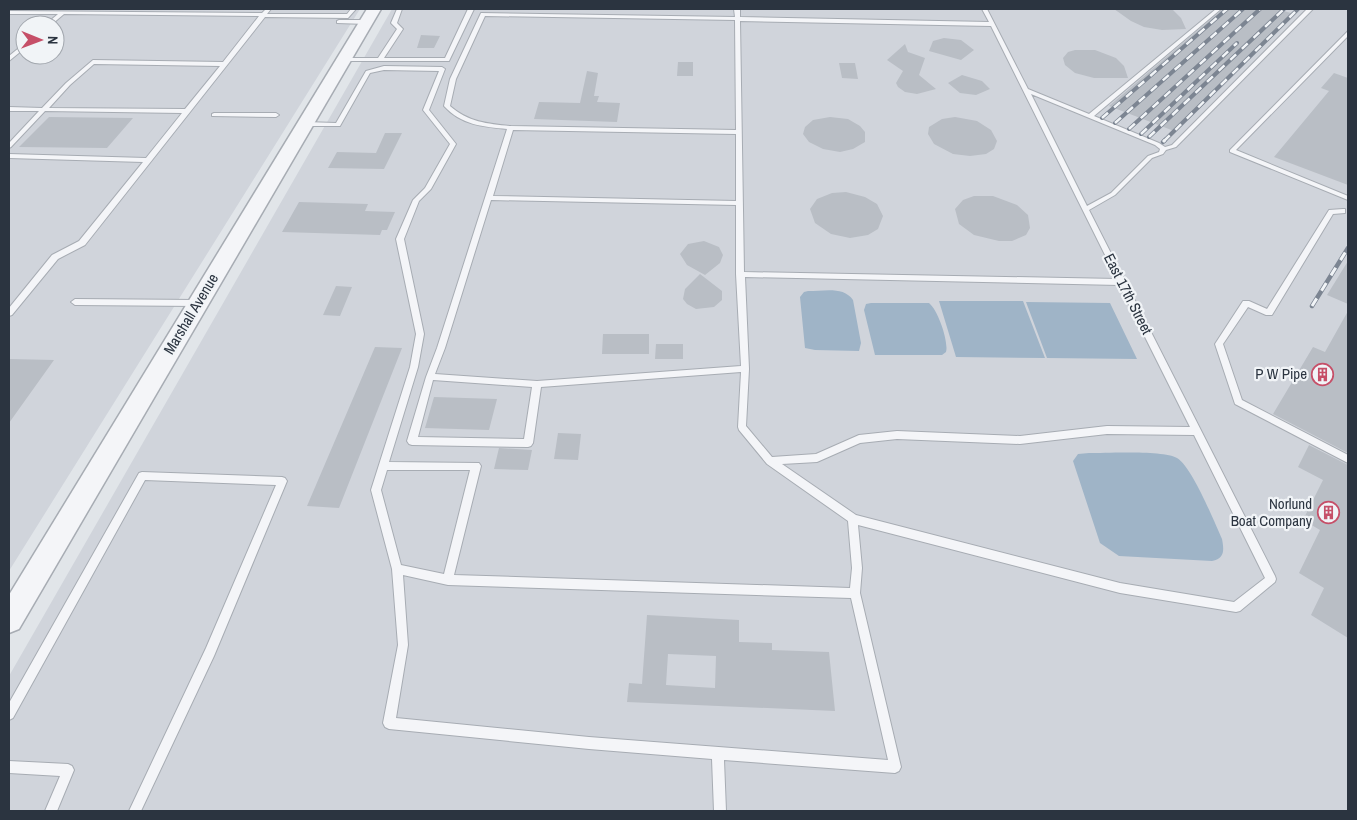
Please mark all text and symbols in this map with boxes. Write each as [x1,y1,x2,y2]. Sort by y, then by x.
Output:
north arrow [15,15,65,65]
text: N [44,36,62,45]
street label: East 17th Street [1099,250,1158,338]
street label: Marshall Avenue [158,269,223,358]
building icon: P W Pipe [1311,362,1335,386]
place label: P W Pipe [1255,363,1307,384]
place label: Norlund Boat Company [1231,493,1313,531]
building icon: Norlund Boat Company [1316,501,1340,525]

